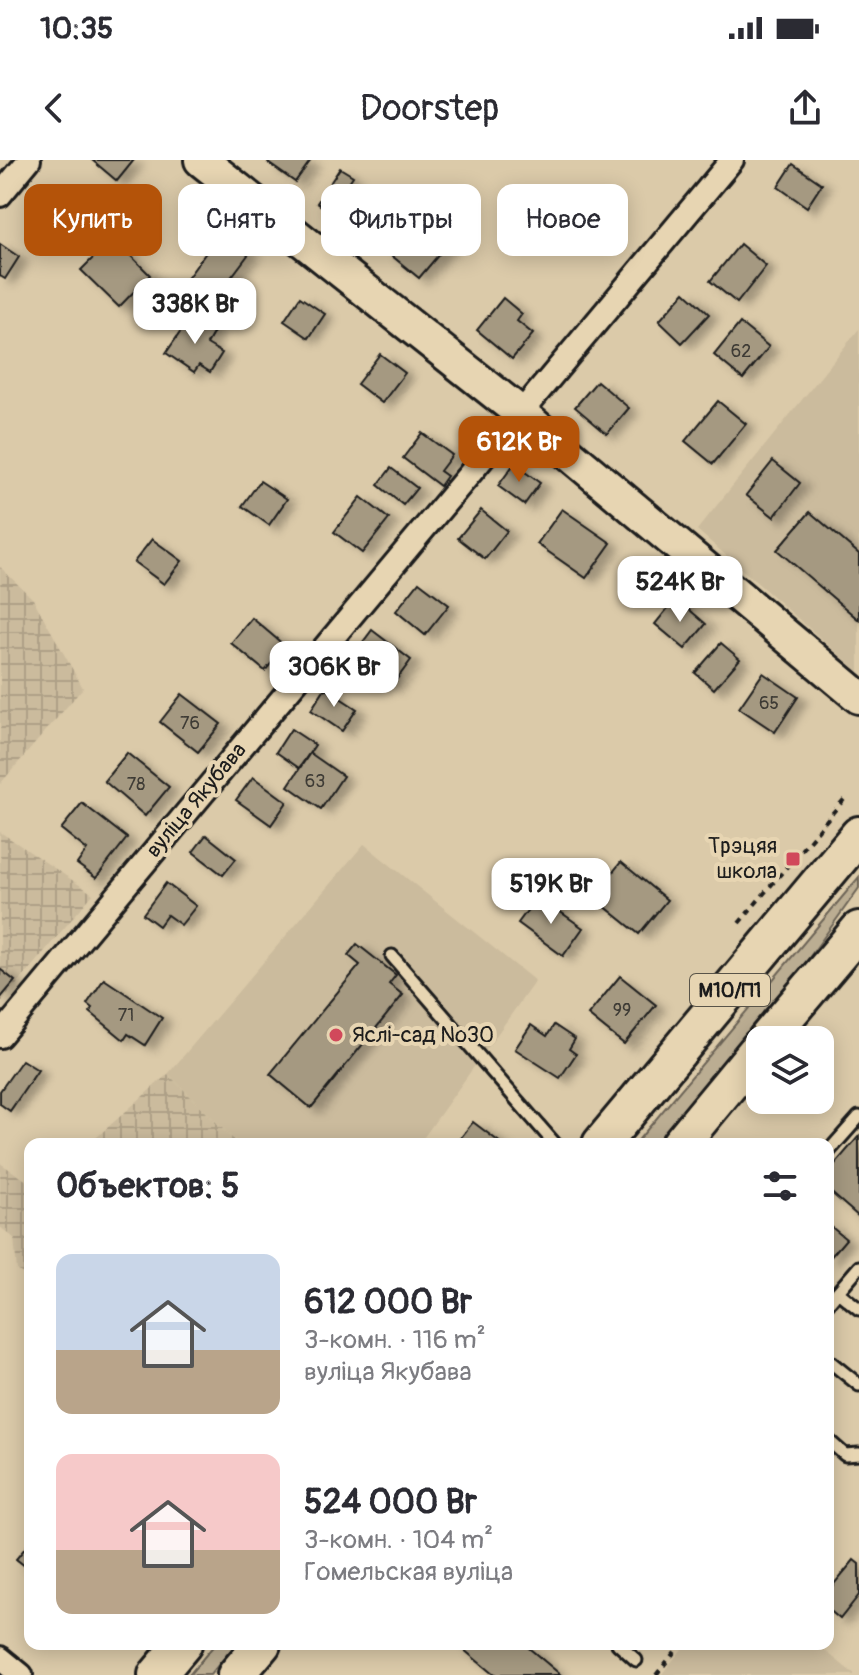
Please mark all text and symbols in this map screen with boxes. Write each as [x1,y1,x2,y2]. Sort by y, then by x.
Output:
text: 10:35 [40,10,113,47]
icon: back [32,86,76,130]
text: Doorstep [360,86,499,131]
icon: share [783,86,827,130]
chip: Купить [24,184,162,256]
chip: Снять [178,184,305,256]
chip: Фильтры [321,184,481,256]
chip: Новое [497,184,628,256]
pin: 338K Br [121,278,269,346]
text: 338K Br [151,288,239,320]
house number: 62 [731,340,751,363]
pin: 612K Br [445,416,593,484]
text: 612K Br [476,426,562,458]
pin: 524K Br [606,556,754,624]
text: 524K Br [635,566,725,598]
pin: 306K Br [260,641,408,709]
text: 306K Br [288,651,380,683]
house number: 65 [759,692,779,715]
house number: 76 [180,712,200,735]
street label: вуліца Якубава [140,737,252,863]
house number: 63 [305,770,325,793]
house number: 78 [127,773,145,796]
place label: Трэцяя школа [708,832,777,885]
marker: Трэцяя школа [784,850,802,868]
pin: 519K Br [477,858,625,926]
text: 519K Br [510,868,592,900]
road number: М10/П1 [690,974,770,1006]
house number: 99 [613,999,631,1022]
house number: 71 [118,1004,134,1027]
place label: Яслі-сад №30 [352,1021,494,1049]
marker: Яслі-сад №30 [327,1026,345,1044]
map controls [746,1026,834,1114]
button: layers [746,1026,834,1114]
icon: filters [758,1164,802,1208]
text: Объектов: 5 [56,1165,239,1208]
text: 612 000 Br [304,1281,472,1324]
icon: home [120,1286,216,1382]
text: 3-комн. · 116 m² [304,1324,486,1356]
text: вуліца Якубава [304,1356,472,1388]
text: 524 000 Br [304,1481,477,1524]
icon: home [120,1486,216,1582]
text: 3-комн. · 104 m² [304,1524,493,1556]
text: Гомельская вуліца [304,1556,513,1588]

